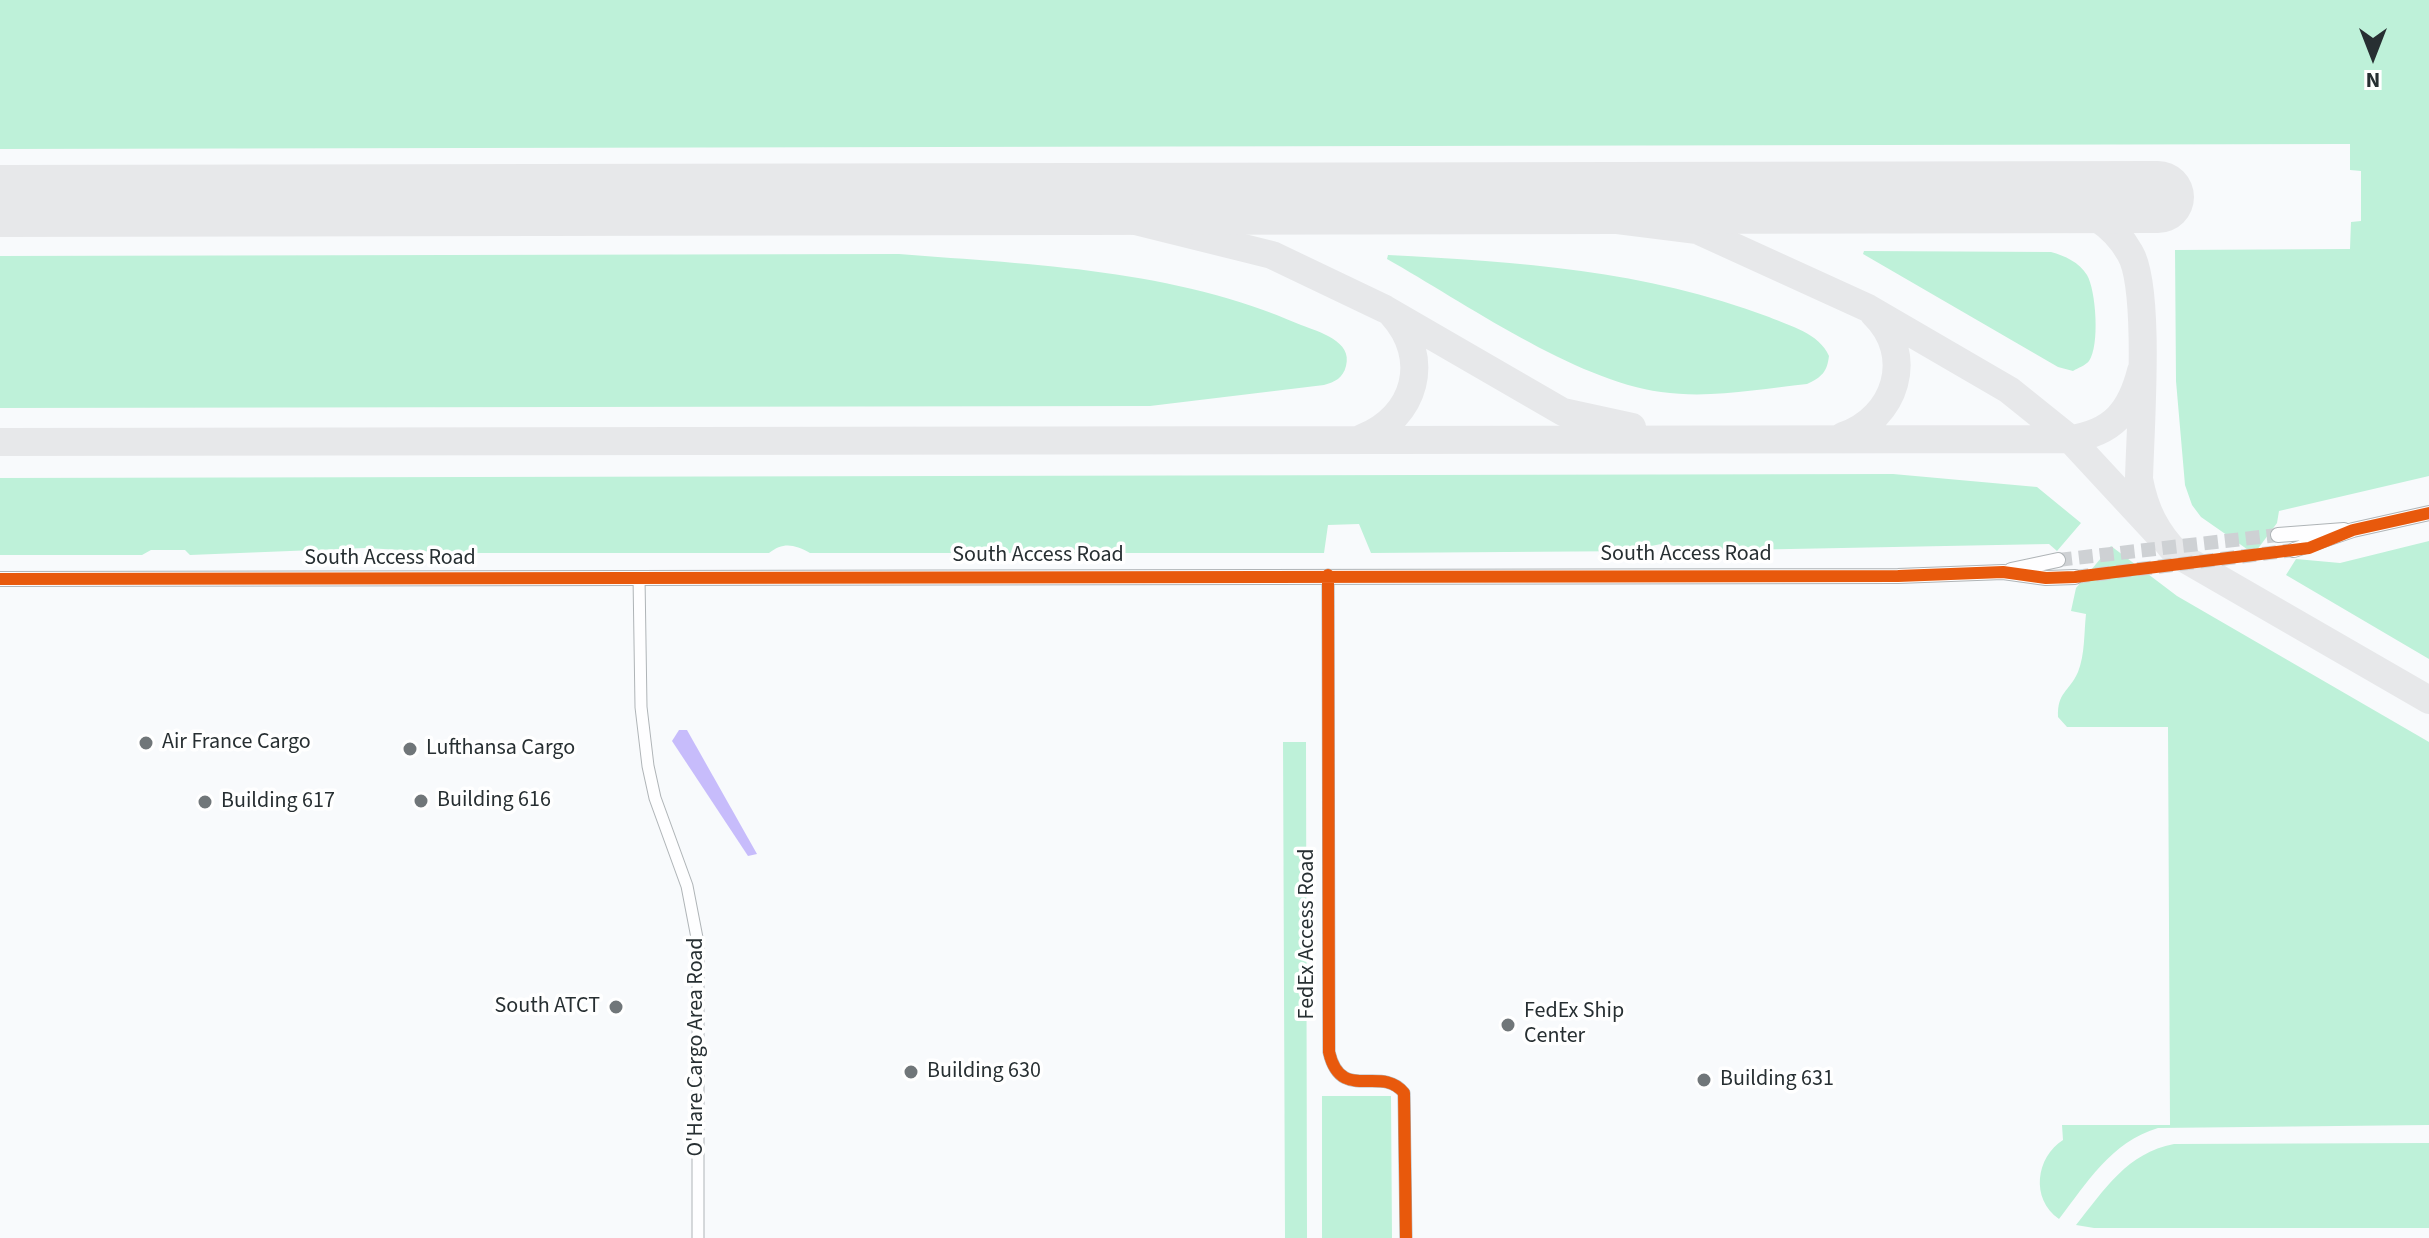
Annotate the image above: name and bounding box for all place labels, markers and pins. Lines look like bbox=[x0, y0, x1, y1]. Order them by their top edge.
place label: Air France Cargo bbox=[162, 730, 311, 756]
marker: Air France Cargo bbox=[137, 734, 155, 752]
place label: Lufthansa Cargo bbox=[426, 736, 575, 762]
marker: Lufthansa Cargo bbox=[401, 740, 419, 758]
place label: Building 616 bbox=[437, 788, 551, 814]
place label: Building 617 bbox=[221, 789, 335, 815]
marker: Building 616 bbox=[412, 792, 430, 810]
marker: Building 617 bbox=[196, 793, 214, 811]
place label: South ATCT bbox=[495, 994, 600, 1020]
marker: South ATCT bbox=[607, 998, 625, 1016]
place label: FedEx Ship Center bbox=[1524, 999, 1624, 1050]
marker: FedEx Ship Center bbox=[1499, 1016, 1517, 1034]
place label: Building 630 bbox=[927, 1059, 1041, 1085]
marker: Building 630 bbox=[902, 1063, 920, 1081]
place label: Building 631 bbox=[1720, 1067, 1834, 1093]
marker: Building 631 bbox=[1695, 1071, 1713, 1089]

